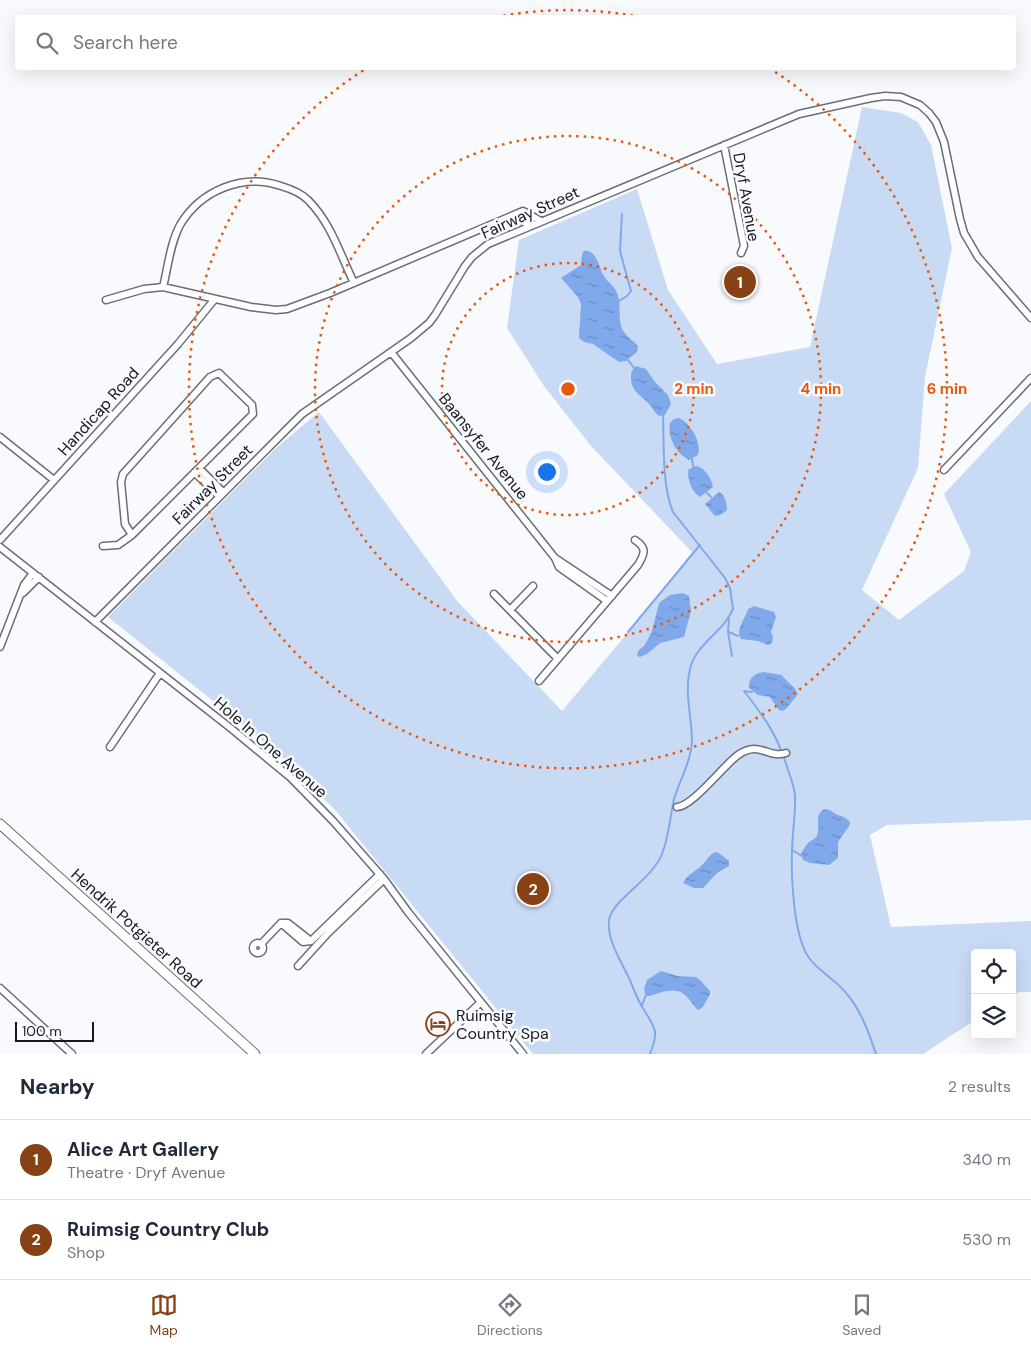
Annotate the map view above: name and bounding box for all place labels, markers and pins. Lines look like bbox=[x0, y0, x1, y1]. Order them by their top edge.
pin: 1 bbox=[724, 263, 756, 301]
centre of rings bbox=[559, 380, 577, 398]
pin: 2 bbox=[517, 870, 549, 908]
place label: Ruimsig Country Spa bbox=[456, 1005, 549, 1044]
hotel icon: Ruimsig Country Spa bbox=[425, 1011, 451, 1037]

